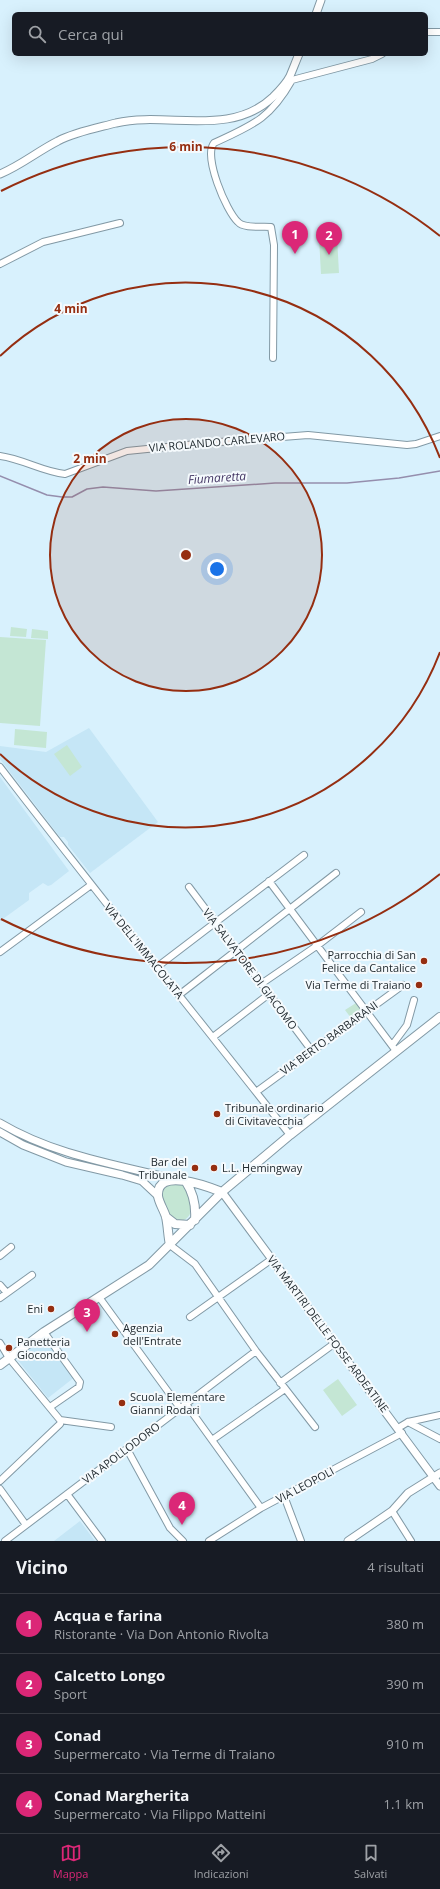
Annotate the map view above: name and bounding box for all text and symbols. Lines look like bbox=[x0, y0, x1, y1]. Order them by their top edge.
search box bbox=[12, 12, 428, 56]
icon: search bbox=[26, 23, 48, 45]
text: Cerca qui bbox=[58, 24, 124, 44]
text: 6 min bbox=[169, 138, 203, 155]
pin: 1 bbox=[282, 221, 308, 254]
pin: 2 bbox=[316, 222, 342, 255]
text: 4 min bbox=[54, 300, 88, 317]
street label: VIA ROLANDO CARLEVARO bbox=[148, 428, 286, 455]
text: 2 min bbox=[73, 450, 107, 467]
water label: Fiumaretta bbox=[187, 467, 247, 488]
centre of rings bbox=[179, 548, 193, 562]
your location bbox=[207, 559, 227, 579]
street label: VIA DELL'IMMACOLATA bbox=[101, 900, 188, 1001]
street label: VIA SALVATORE DI GIACOMO bbox=[200, 905, 301, 1032]
place label: Parrocchia di San Felice da Cantalice bbox=[322, 947, 416, 975]
marker: Parrocchia di San Felice da Cantalice bbox=[419, 956, 429, 966]
place label: Via Terme di Traiano bbox=[305, 977, 411, 992]
marker: Via Terme di Traiano bbox=[414, 980, 424, 990]
street label: VIA BERTO BARBARANI bbox=[277, 997, 380, 1078]
place label: Tribunale ordinario di Civitavecchia bbox=[225, 1100, 324, 1128]
marker: Tribunale ordinario di Civitavecchia bbox=[212, 1109, 222, 1119]
place label: Bar del Tribunale bbox=[138, 1154, 187, 1182]
place label: L.L. Hemingway bbox=[222, 1160, 303, 1175]
marker: Bar del Tribunale bbox=[190, 1163, 200, 1173]
marker: L.L. Hemingway bbox=[209, 1163, 219, 1173]
street label: VIA MARTIRI DELLE FOSSE ARDEATINE bbox=[264, 1252, 392, 1415]
pin: 3 bbox=[74, 1299, 100, 1332]
place label: Eni bbox=[27, 1301, 43, 1316]
marker: Eni bbox=[46, 1304, 56, 1314]
place label: Agenzia dell'Entrate bbox=[123, 1320, 181, 1348]
marker: Agenzia dell'Entrate bbox=[110, 1329, 120, 1339]
place label: Panetteria Giocondo bbox=[17, 1334, 70, 1362]
marker: Panetteria Giocondo bbox=[4, 1343, 14, 1353]
place label: Scuola Elementare Gianni Rodari bbox=[130, 1389, 225, 1417]
marker: Scuola Elementare Gianni Rodari bbox=[117, 1398, 127, 1408]
street label: VIA APOLLODORO bbox=[79, 1418, 163, 1487]
street label: VIA LEOPOLI bbox=[273, 1463, 336, 1506]
pin: 4 bbox=[169, 1492, 195, 1525]
text: Vicino bbox=[16, 1556, 68, 1579]
text: 4 risultati bbox=[367, 1558, 424, 1576]
text: Acqua e farina bbox=[54, 1605, 162, 1625]
text: 1 bbox=[25, 1615, 33, 1633]
text: 380 m bbox=[386, 1615, 424, 1633]
text: Ristorante · Via Don Antonio Rivolta bbox=[54, 1625, 269, 1643]
text: Calcetto Longo bbox=[54, 1665, 165, 1685]
text: 2 bbox=[25, 1675, 33, 1693]
text: 390 m bbox=[386, 1675, 424, 1693]
text: Sport bbox=[54, 1685, 87, 1703]
text: Conad bbox=[54, 1725, 101, 1745]
text: 3 bbox=[25, 1735, 33, 1753]
text: 910 m bbox=[386, 1735, 424, 1753]
text: Supermercato · Via Terme di Traiano bbox=[54, 1745, 275, 1763]
text: Conad Margherita bbox=[54, 1785, 189, 1805]
text: 4 bbox=[25, 1795, 33, 1813]
text: 1.1 km bbox=[383, 1795, 424, 1813]
text: Supermercato · Via Filippo Matteini bbox=[54, 1805, 266, 1823]
tab: Mappa bbox=[53, 1842, 88, 1881]
tab: Indicazioni bbox=[194, 1842, 249, 1881]
tab: Salvati bbox=[354, 1842, 387, 1881]

